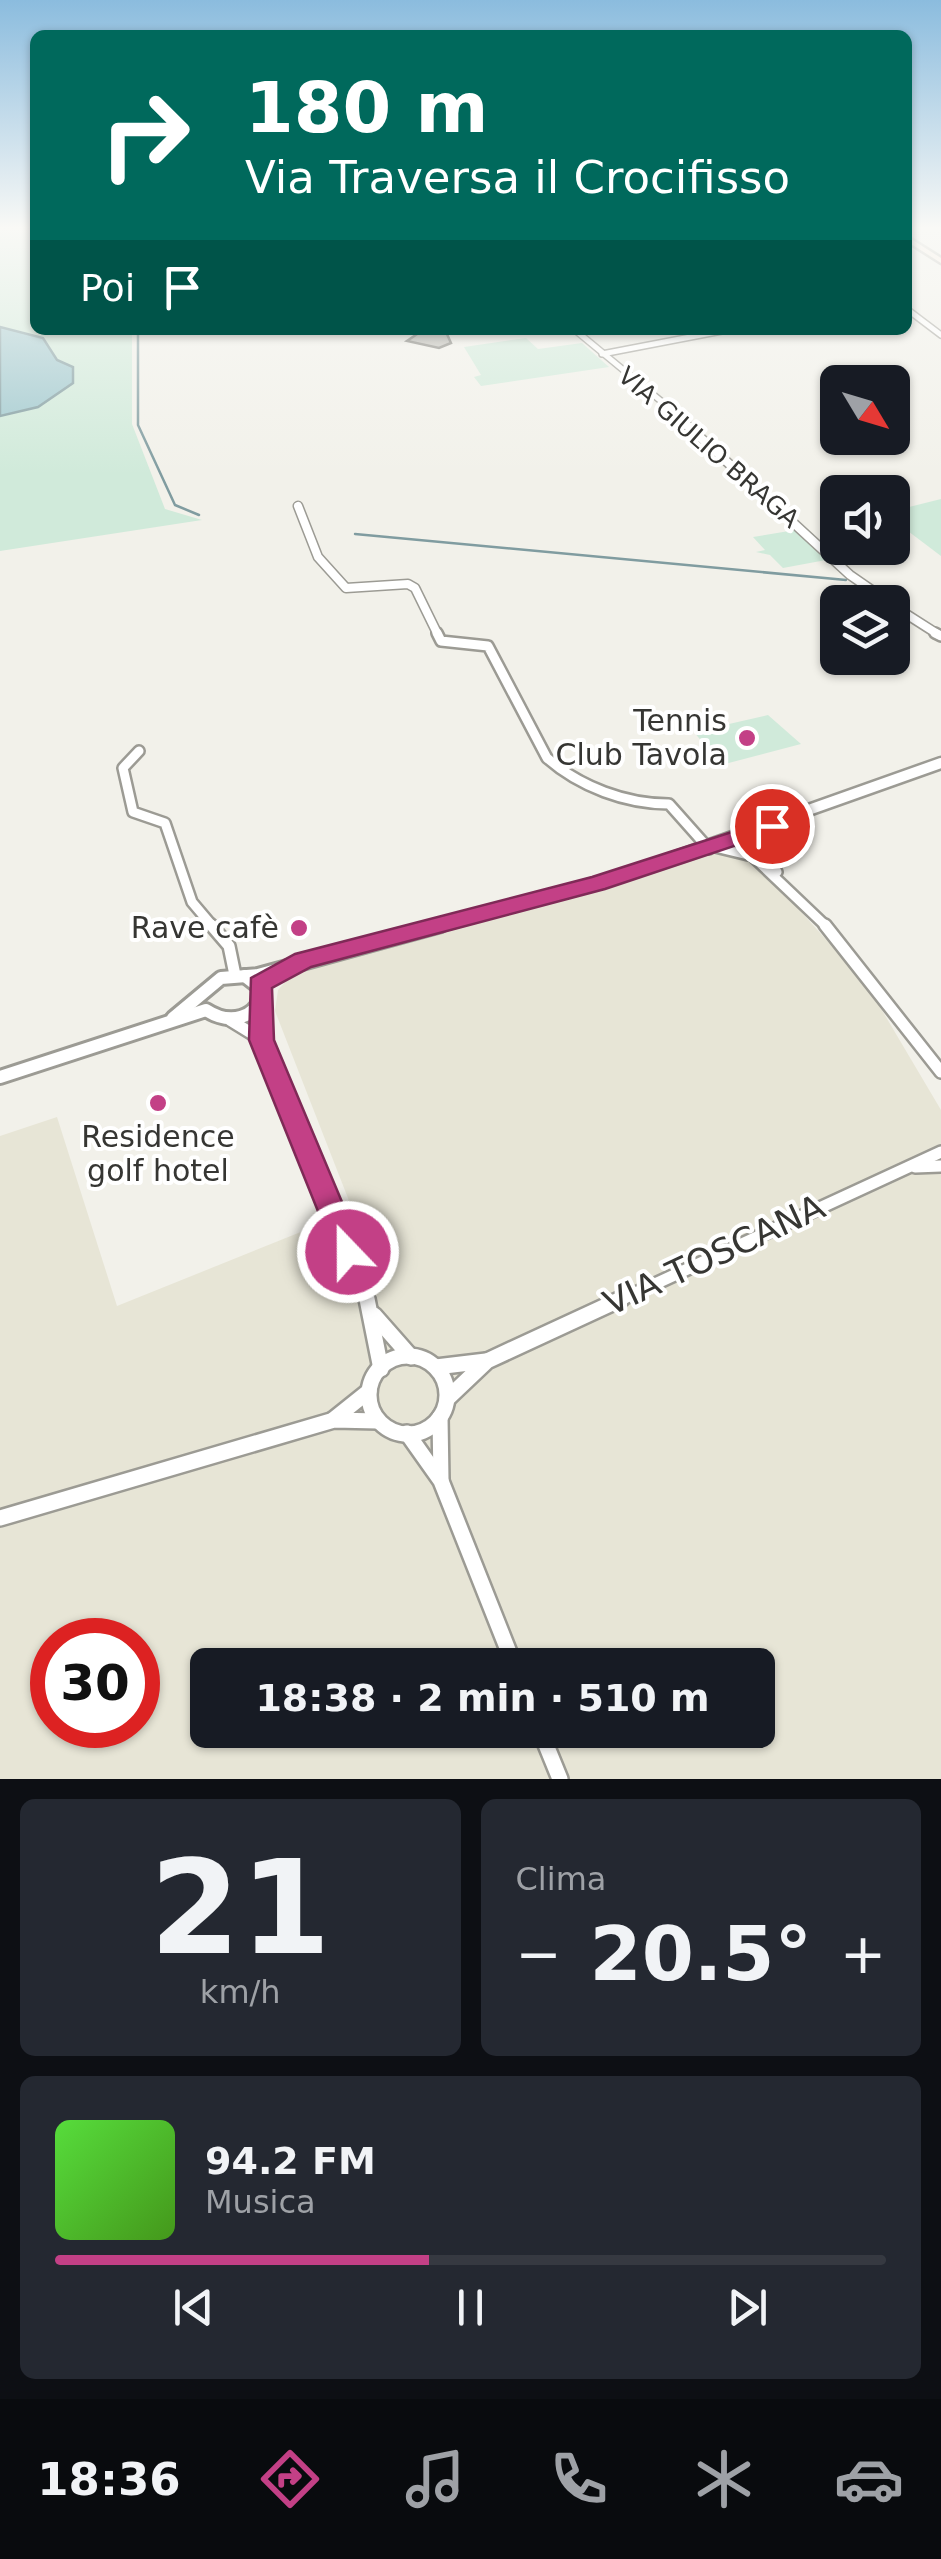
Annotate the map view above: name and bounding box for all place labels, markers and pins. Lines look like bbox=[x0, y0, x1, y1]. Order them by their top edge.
place label: Tennis Club Tavola bbox=[556, 703, 727, 772]
marker: Tennis Club Tavola bbox=[736, 727, 758, 749]
pin bbox=[730, 784, 815, 869]
place label: Rave cafè bbox=[131, 910, 279, 945]
marker: Rave cafè bbox=[288, 917, 310, 939]
marker: Residence golf hotel bbox=[147, 1092, 169, 1114]
place label: Residence golf hotel bbox=[81, 1119, 235, 1188]

